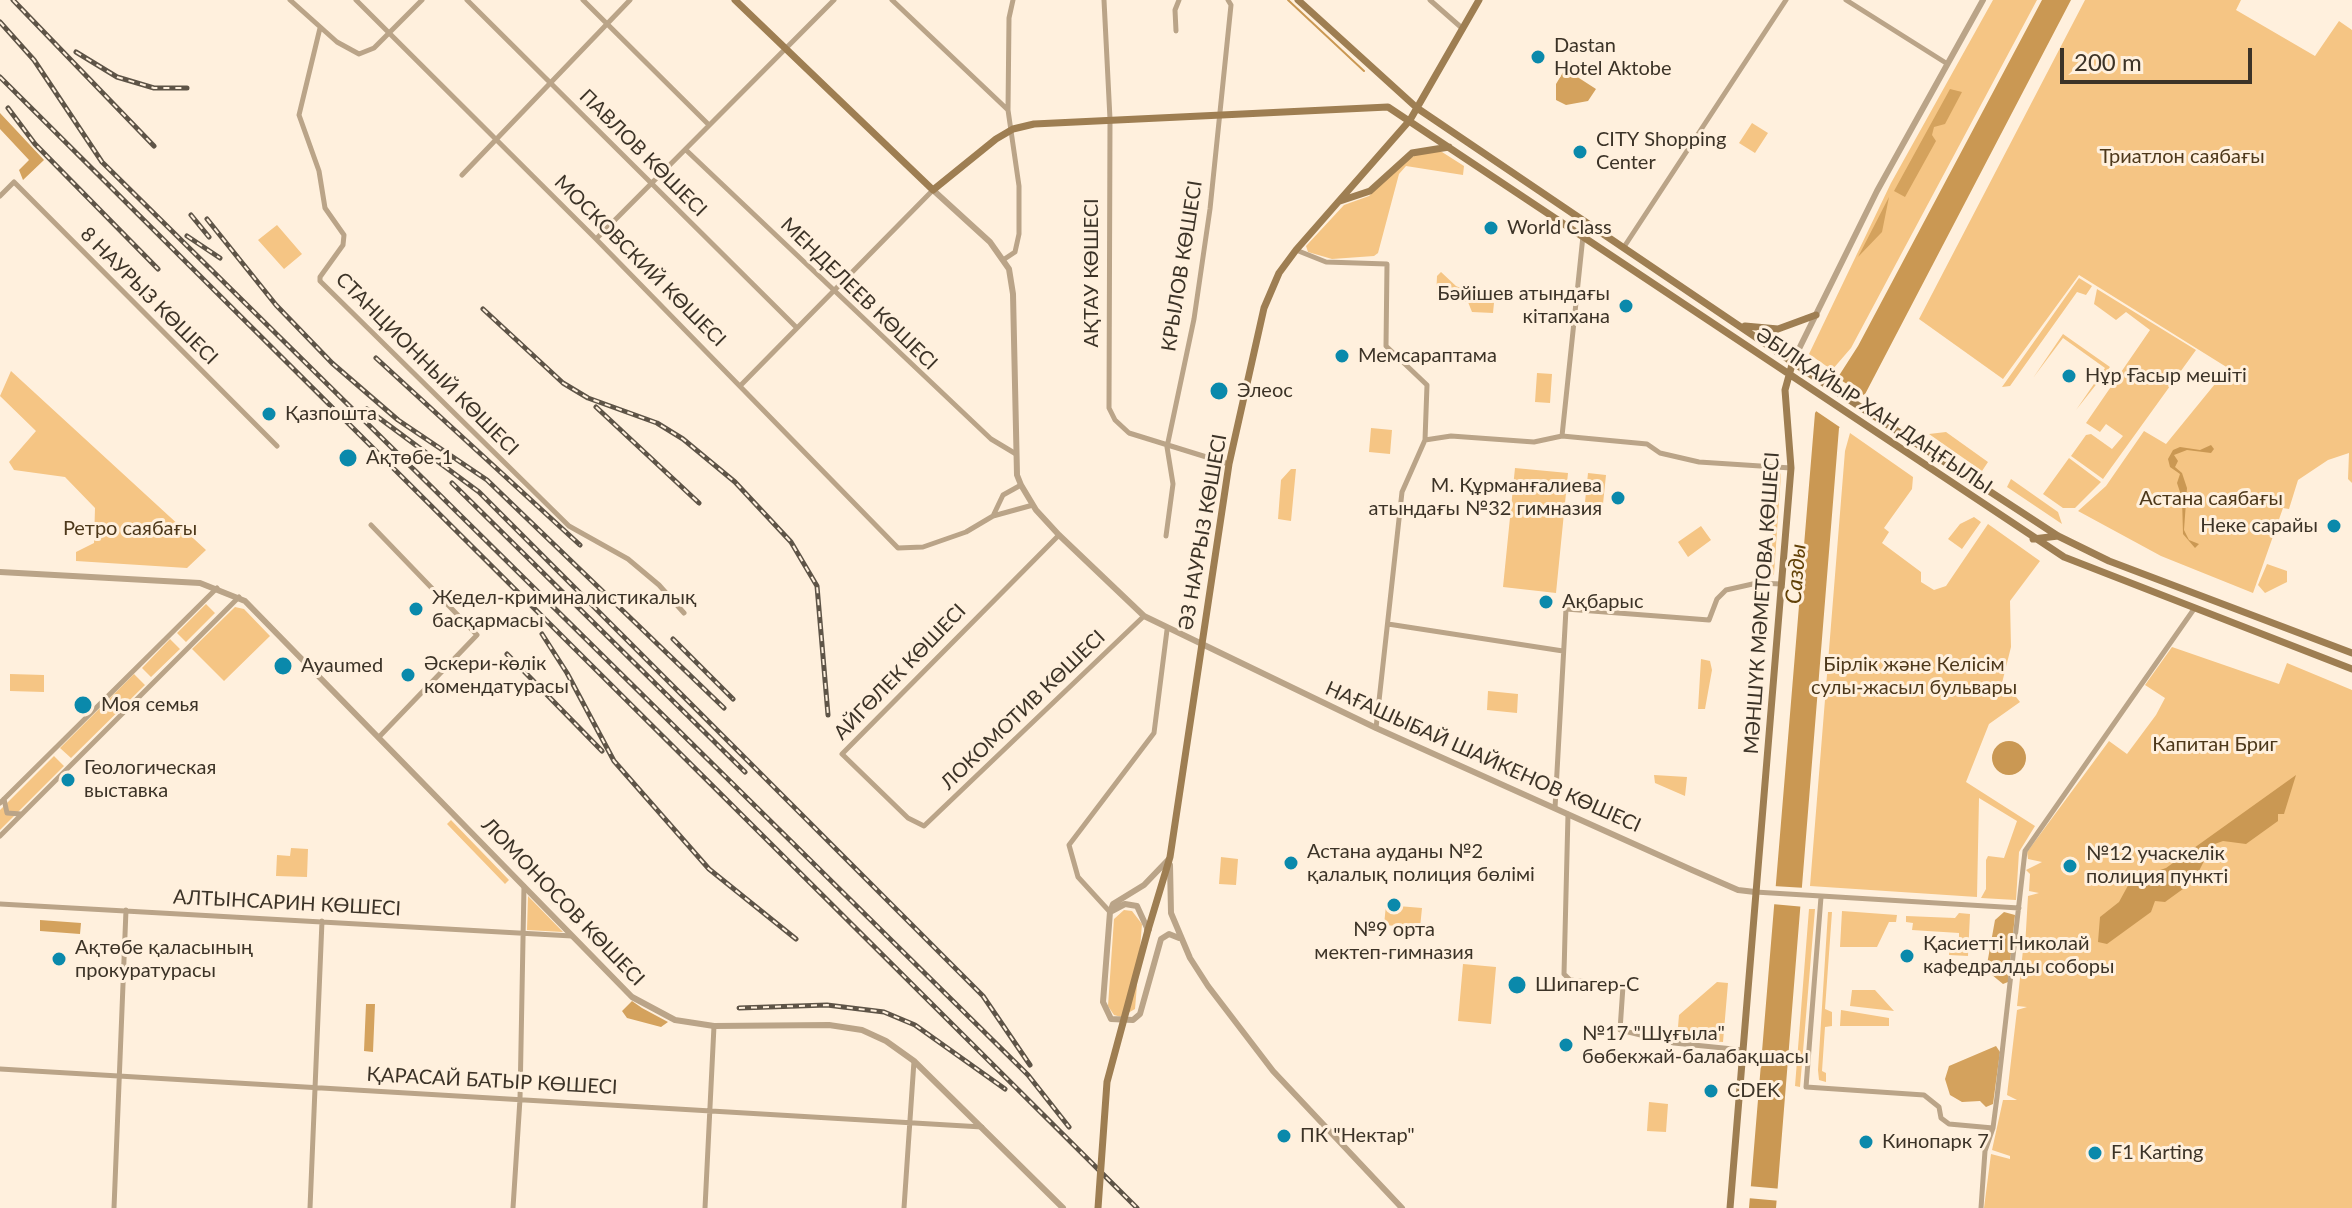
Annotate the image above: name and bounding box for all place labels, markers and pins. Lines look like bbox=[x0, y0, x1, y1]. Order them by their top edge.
place label: Dastan Hotel Aktobe bbox=[1554, 34, 1672, 81]
marker: Dastan Hotel Aktobe bbox=[1529, 48, 1547, 66]
place label: CITY Shopping Center bbox=[1596, 128, 1726, 175]
marker: CITY Shopping Center bbox=[1571, 143, 1589, 161]
place label: World Class bbox=[1507, 216, 1612, 240]
marker: World Class bbox=[1482, 219, 1500, 237]
place label: Бәйішев атындағы кітапхана bbox=[1437, 282, 1610, 329]
marker: Бәйішев атындағы кітапхана bbox=[1617, 297, 1635, 315]
place label: Мемсараптама bbox=[1358, 344, 1497, 368]
marker: Мемсараптама bbox=[1333, 347, 1351, 365]
place label: Нұр Ғасыр мешіті bbox=[2085, 364, 2247, 388]
marker: Нұр Ғасыр мешіті bbox=[2060, 367, 2078, 385]
place label: Элеос bbox=[1237, 379, 1293, 403]
marker: Элеос bbox=[1208, 380, 1230, 402]
place label: Қазпошта bbox=[285, 402, 377, 426]
marker: Қазпошта bbox=[260, 405, 278, 423]
place label: Ақтөбе-1 bbox=[366, 446, 453, 470]
marker: Ақтөбе-1 bbox=[337, 447, 359, 469]
place label: М. Құрманғалиева атындағы №32 гимназия bbox=[1369, 474, 1602, 521]
marker: М. Құрманғалиева атындағы №32 гимназия bbox=[1609, 489, 1627, 507]
place label: Неке сарайы bbox=[2200, 514, 2318, 538]
marker: Неке сарайы bbox=[2325, 517, 2343, 535]
place label: Жедел-криминалистикалық басқармасы bbox=[432, 586, 696, 633]
place label: Ақбарыс bbox=[1562, 590, 1644, 614]
marker: Ақбарыс bbox=[1537, 593, 1555, 611]
marker: Жедел-криминалистикалық басқармасы bbox=[407, 600, 425, 618]
place label: Әскери-көлік комендатурасы bbox=[424, 652, 569, 699]
place label: Ayaumed bbox=[301, 654, 383, 678]
marker: Ayaumed bbox=[272, 655, 294, 677]
marker: Әскери-көлік комендатурасы bbox=[399, 666, 417, 684]
place label: Моя семья bbox=[101, 693, 199, 717]
marker: Моя семья bbox=[72, 694, 94, 716]
place label: Геологическая выставка bbox=[84, 756, 216, 803]
marker: Геологическая выставка bbox=[59, 771, 77, 789]
place label: Астана ауданы №2 қалалық полиция бөлімі bbox=[1307, 840, 1535, 887]
place label: №12 учаскелік полиция пункті bbox=[2086, 842, 2228, 889]
marker: Астана ауданы №2 қалалық полиция бөлімі bbox=[1282, 854, 1300, 872]
marker: №12 учаскелік полиция пункті bbox=[2061, 857, 2079, 875]
marker: №9 орта мектеп-гимназия bbox=[1385, 896, 1403, 914]
place label: №9 орта мектеп-гимназия bbox=[1314, 918, 1474, 965]
place label: Қасиетті Николай кафедралды соборы bbox=[1923, 932, 2114, 979]
place label: Ақтөбе қаласының прокуратурасы bbox=[75, 936, 253, 983]
marker: Қасиетті Николай кафедралды соборы bbox=[1898, 947, 1916, 965]
marker: Ақтөбе қаласының прокуратурасы bbox=[50, 950, 68, 968]
place label: Шипагер-С bbox=[1535, 973, 1639, 997]
marker: Шипагер-С bbox=[1506, 974, 1528, 996]
place label: №17 "Шұғыла" бөбекжай-балабақшасы bbox=[1582, 1022, 1809, 1069]
marker: №17 "Шұғыла" бөбекжай-балабақшасы bbox=[1557, 1036, 1575, 1054]
place label: CDEK bbox=[1727, 1079, 1780, 1103]
marker: CDEK bbox=[1702, 1082, 1720, 1100]
place label: ПК "Нектар" bbox=[1300, 1124, 1415, 1148]
marker: ПК "Нектар" bbox=[1275, 1127, 1293, 1145]
place label: Кинопарк 7 bbox=[1882, 1130, 1989, 1154]
marker: Кинопарк 7 bbox=[1857, 1133, 1875, 1151]
place label: F1 Karting bbox=[2111, 1141, 2203, 1165]
marker: F1 Karting bbox=[2086, 1144, 2104, 1162]

